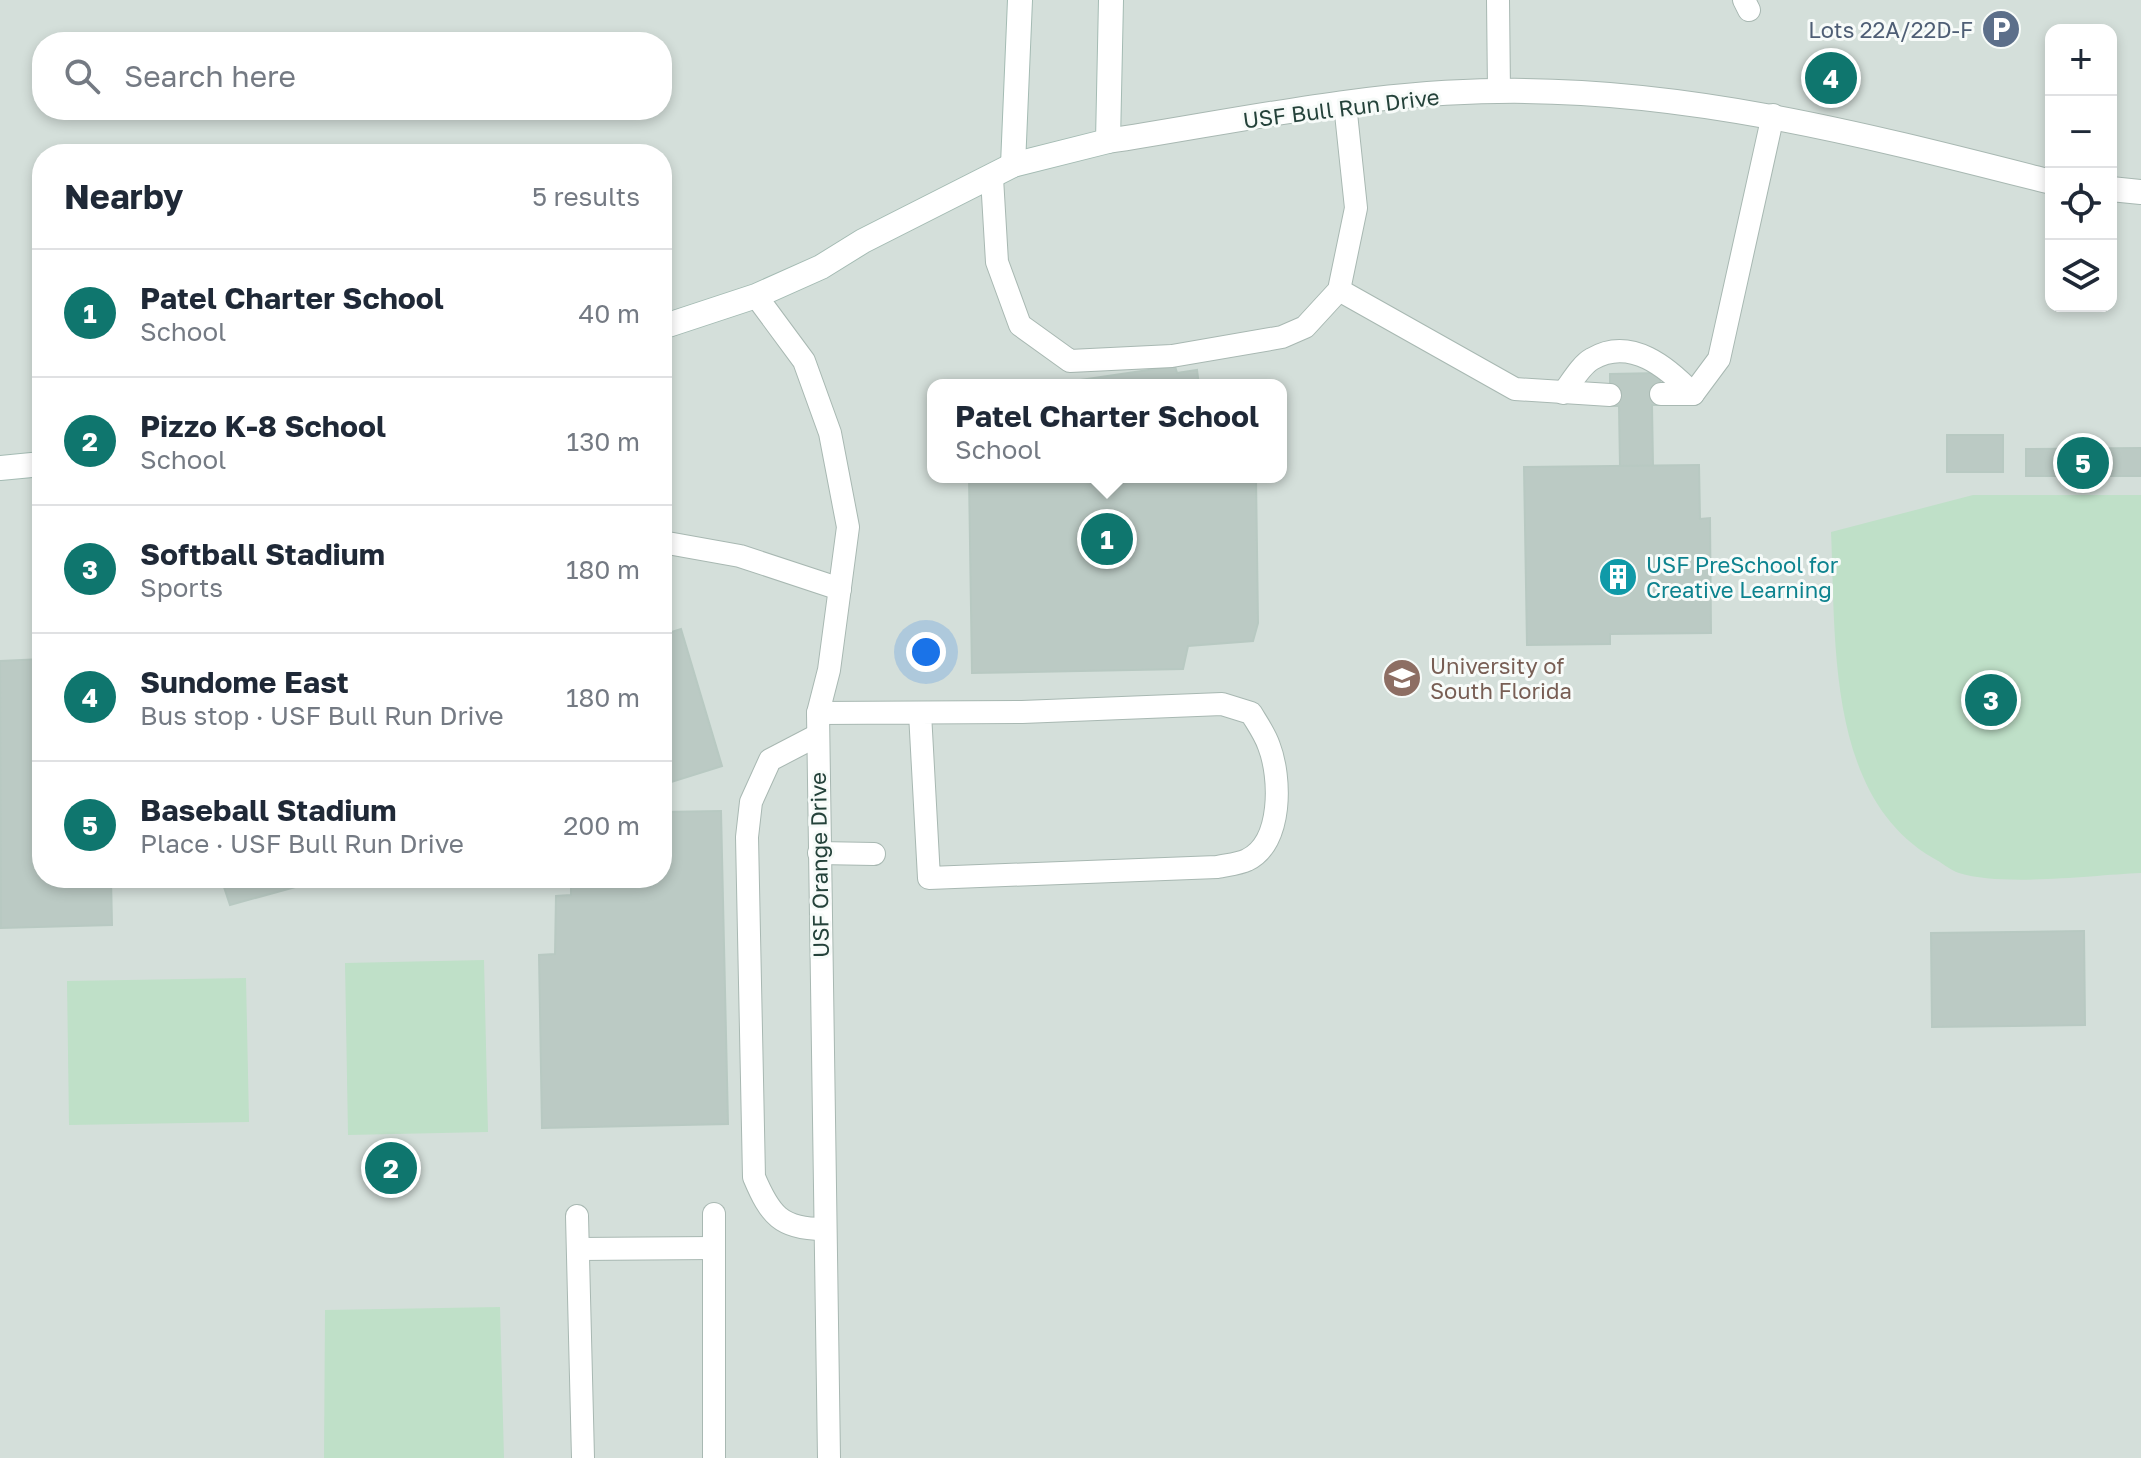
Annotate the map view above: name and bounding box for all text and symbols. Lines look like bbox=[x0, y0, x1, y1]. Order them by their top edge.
parking icon: Lots 22A/22D-F bbox=[1980, 8, 2022, 50]
place label: Lots 22A/22D-F bbox=[1808, 16, 1973, 43]
map controls bbox=[2045, 24, 2117, 312]
button: + bbox=[2045, 24, 2117, 96]
search box bbox=[32, 32, 672, 120]
pin: 4 bbox=[1805, 48, 1857, 108]
icon: search bbox=[60, 54, 104, 98]
text: Search here bbox=[124, 58, 296, 94]
street label: USF Bull Run Drive bbox=[1241, 83, 1441, 133]
button: − bbox=[2045, 96, 2117, 168]
button: locate bbox=[2045, 168, 2117, 240]
text: Nearby bbox=[64, 176, 184, 216]
text: 5 results bbox=[532, 181, 640, 212]
button: layers bbox=[2045, 240, 2117, 312]
text: Patel Charter School bbox=[140, 280, 444, 316]
text: 1 bbox=[83, 298, 97, 329]
text: 40 m bbox=[579, 298, 640, 329]
text: School bbox=[140, 316, 226, 347]
popup bbox=[927, 379, 1287, 483]
text: Patel Charter School bbox=[955, 398, 1259, 434]
text: Pizzo K-8 School bbox=[140, 408, 386, 444]
text: 2 bbox=[82, 426, 98, 457]
text: 130 m bbox=[567, 426, 640, 457]
pin: 5 bbox=[2057, 433, 2109, 493]
text: School bbox=[955, 434, 1041, 465]
text: School bbox=[140, 444, 226, 475]
pin: 1 bbox=[1081, 509, 1133, 569]
text: Softball Stadium bbox=[140, 536, 385, 572]
place label: USF PreSchool for Creative Learning bbox=[1646, 551, 1839, 603]
text: 3 bbox=[82, 554, 98, 585]
text: 180 m bbox=[566, 554, 640, 585]
building icon: USF PreSchool for Creative Learning bbox=[1597, 556, 1639, 598]
text: Sports bbox=[140, 572, 223, 603]
your location bbox=[906, 632, 946, 672]
place label: University of South Florida bbox=[1430, 652, 1572, 704]
school or university icon: University of South Florida bbox=[1381, 657, 1423, 699]
text: Sundome East bbox=[140, 664, 349, 700]
pin: 3 bbox=[1965, 670, 2017, 730]
text: 4 bbox=[82, 682, 98, 713]
text: 180 m bbox=[566, 682, 640, 713]
text: Bus stop · USF Bull Run Drive bbox=[140, 700, 504, 731]
street label: USF Orange Drive bbox=[804, 772, 834, 958]
text: Baseball Stadium bbox=[140, 792, 396, 828]
text: 5 bbox=[82, 810, 98, 841]
text: 200 m bbox=[563, 810, 640, 841]
text: Place · USF Bull Run Drive bbox=[140, 828, 464, 859]
pin: 2 bbox=[365, 1138, 417, 1198]

